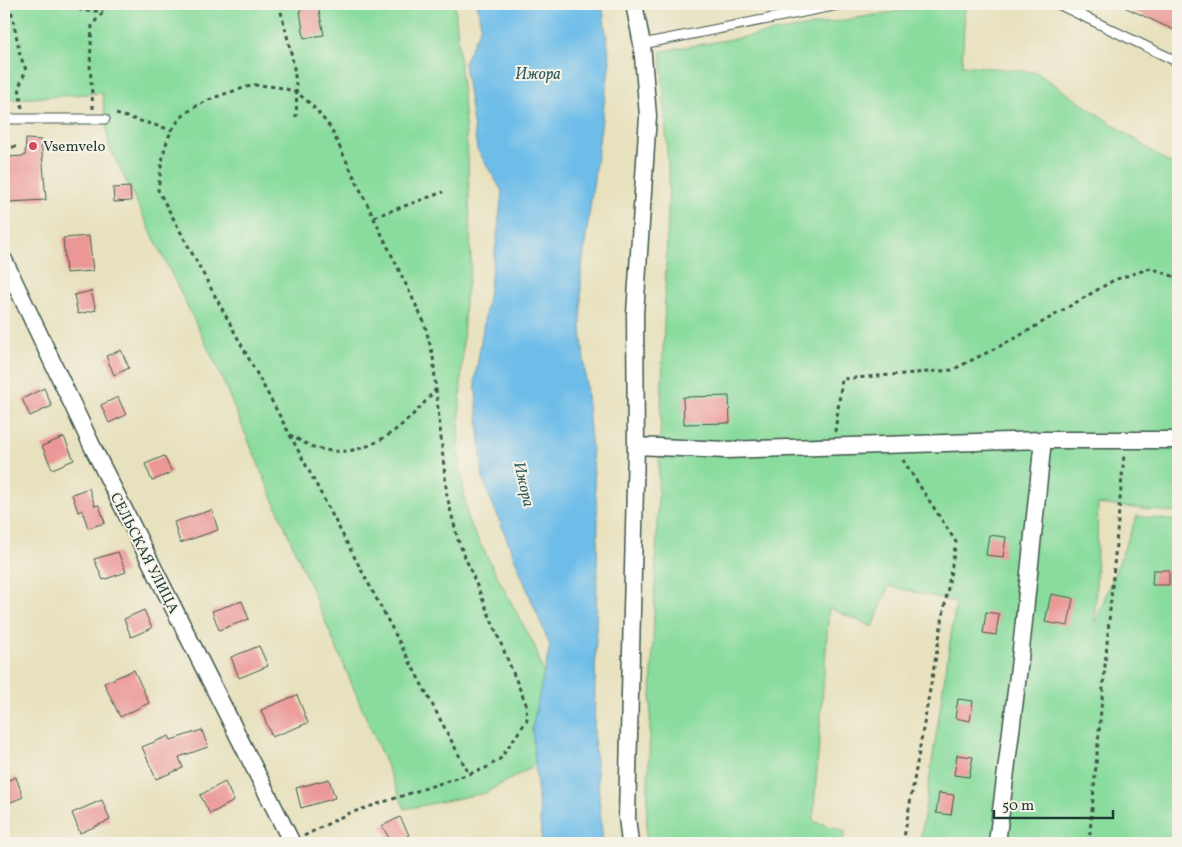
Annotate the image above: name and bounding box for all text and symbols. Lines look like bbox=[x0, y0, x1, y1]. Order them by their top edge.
water label: Ижора bbox=[515, 64, 561, 86]
place label: Vsemvelo bbox=[43, 137, 106, 158]
marker: Vsemvelo bbox=[27, 140, 39, 152]
water label: Ижора bbox=[507, 460, 539, 510]
street label: СЕЛЬСКАЯ УЛИЦА bbox=[104, 490, 183, 618]
scale bar bbox=[994, 787, 1113, 819]
text: 50 m bbox=[1002, 796, 1034, 817]

